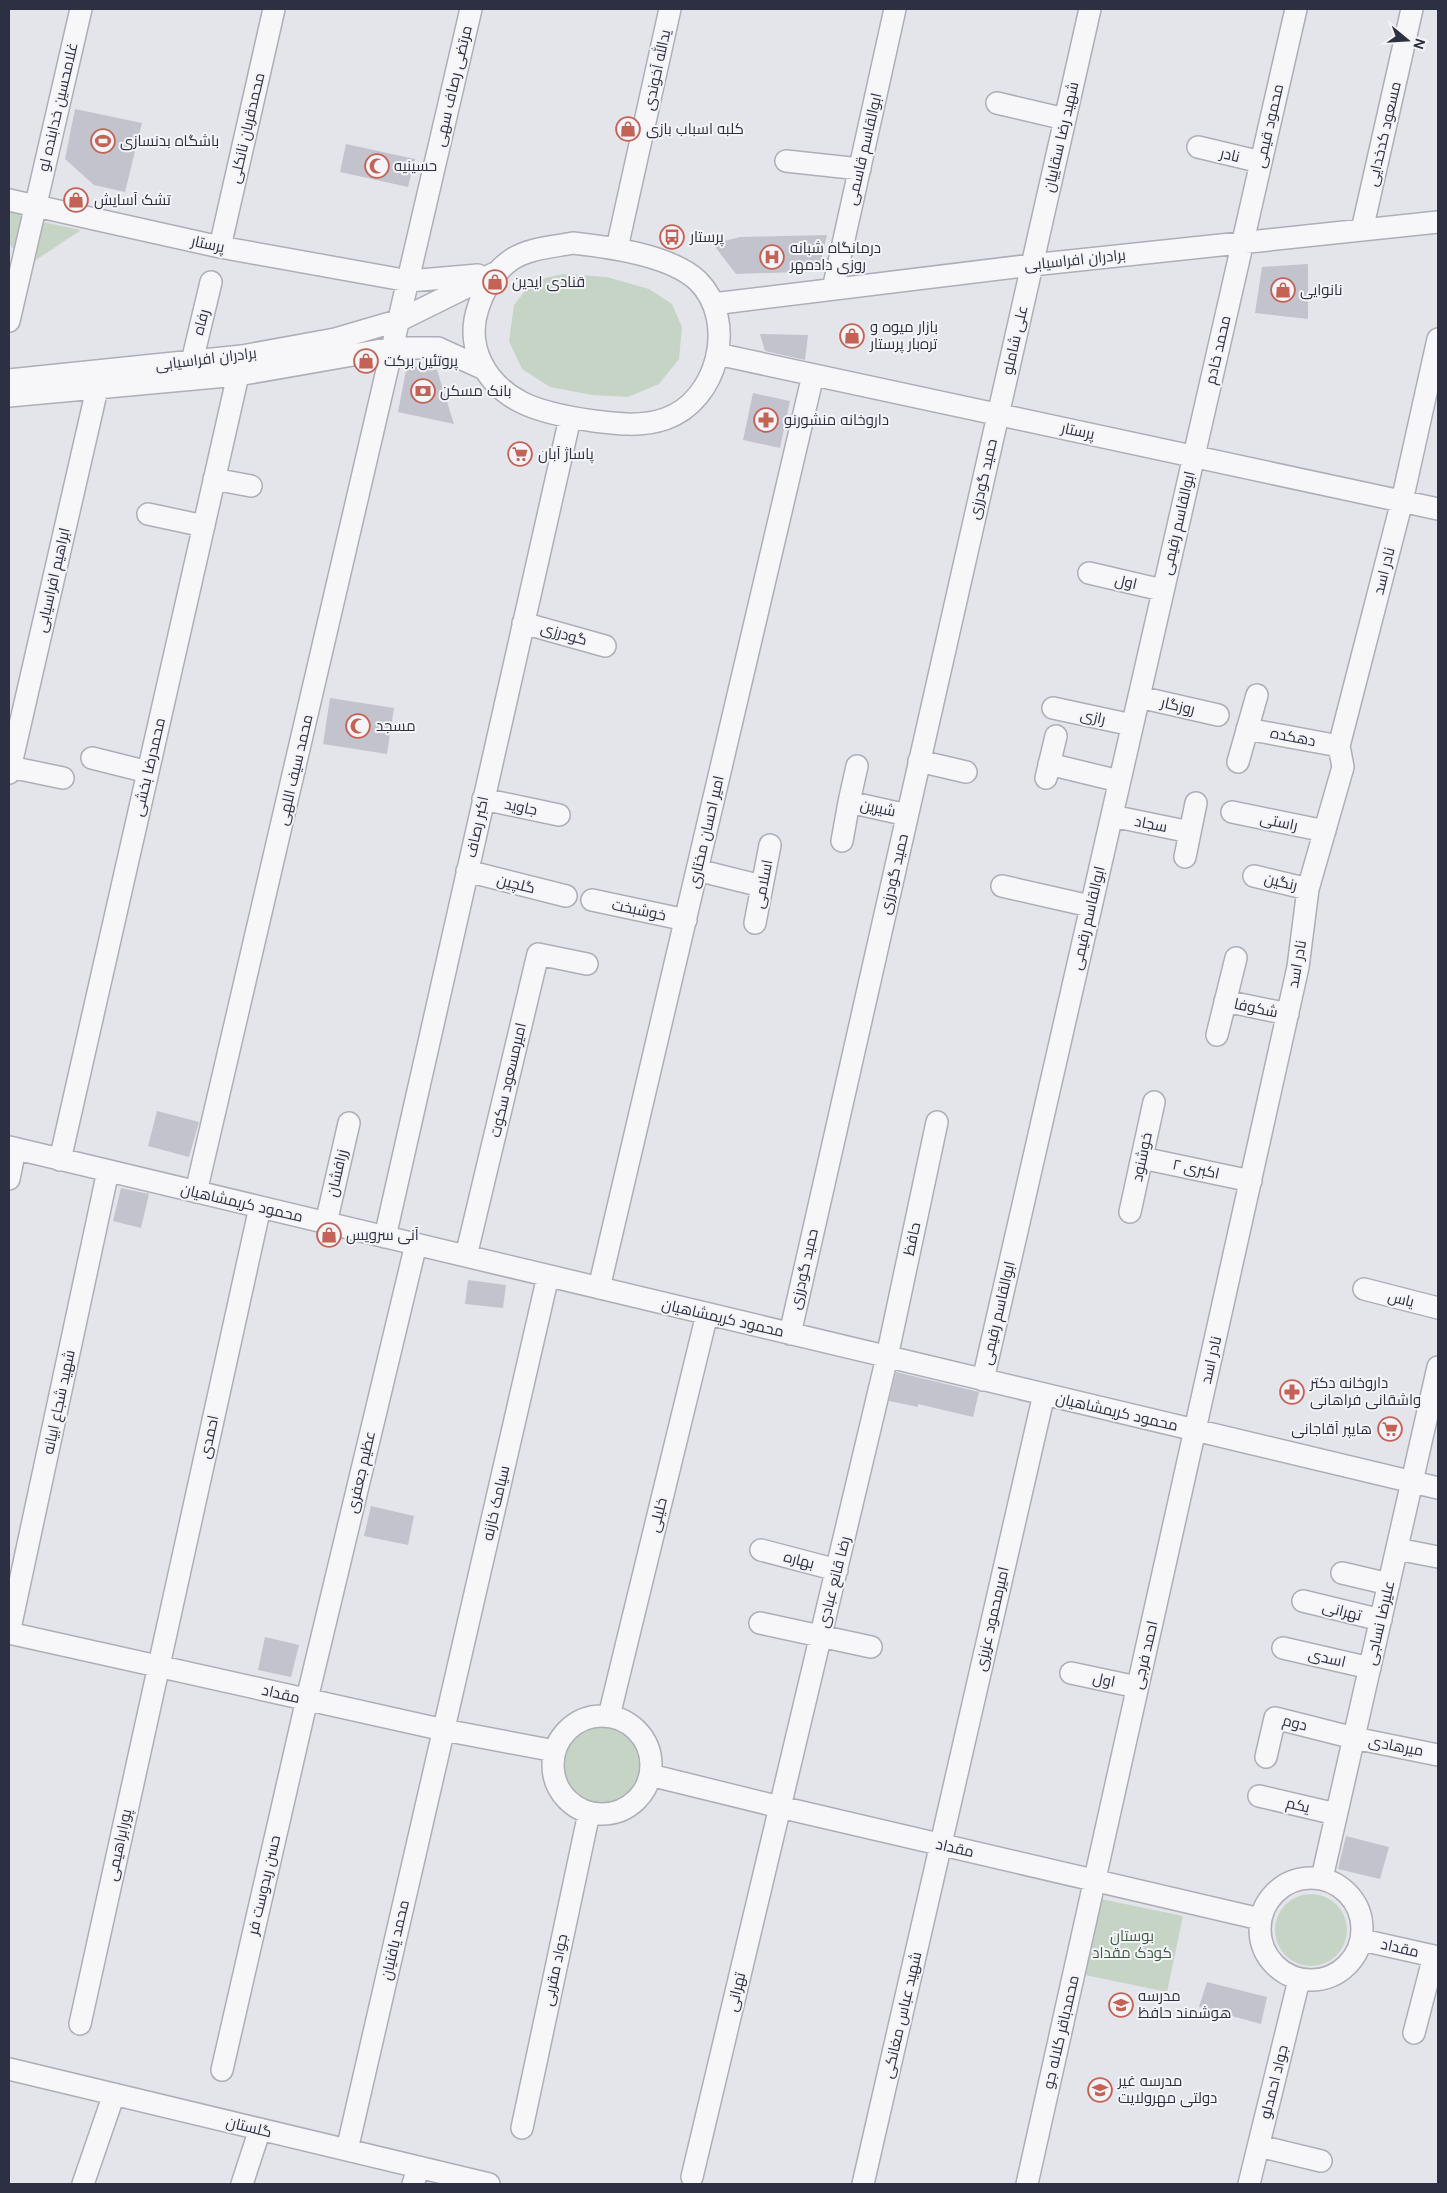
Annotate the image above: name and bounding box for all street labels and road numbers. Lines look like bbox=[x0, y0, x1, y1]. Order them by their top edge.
street label: مرتضی رصاف سهی bbox=[429, 23, 477, 149]
street label: یدالله آخوندی bbox=[639, 28, 675, 112]
street label: غلامحسین خدابنده لو bbox=[33, 41, 83, 173]
street label: محمدقربان نانکلی bbox=[225, 71, 269, 185]
street label: شهید رضا سقاییان bbox=[1039, 80, 1083, 194]
street label: مسعود کدخدایی bbox=[1362, 80, 1406, 188]
street label: محمود قیمی bbox=[1250, 82, 1288, 170]
street label: ابوالقاسم قاسمی bbox=[841, 91, 887, 207]
street label: نادر bbox=[1217, 143, 1242, 167]
street label: پرستار bbox=[188, 231, 227, 257]
street label: برادران افراسیابی bbox=[1023, 245, 1127, 275]
street label: علی شاملو bbox=[997, 303, 1033, 377]
street label: رفاه bbox=[188, 307, 214, 337]
street label: محمد خادم bbox=[1200, 314, 1236, 386]
street label: برادران افراسیابی bbox=[154, 343, 258, 375]
street label: پرستار bbox=[1058, 418, 1097, 444]
street label: حمید گودرزی bbox=[964, 437, 1002, 521]
street label: ابوالقاسم رقیمی bbox=[1156, 469, 1200, 577]
street label: ابراهیم افراسیابی bbox=[31, 526, 75, 634]
street label: نادر اسد bbox=[1368, 545, 1400, 597]
street label: اول bbox=[1113, 570, 1139, 594]
street label: گودرزی bbox=[538, 618, 590, 650]
street label: روزگار bbox=[1158, 692, 1197, 720]
street label: رازی bbox=[1079, 705, 1107, 729]
street label: محمد سیف اللهی bbox=[273, 713, 317, 827]
street label: محمدرضا بخشی bbox=[128, 716, 170, 818]
street label: دهکده bbox=[1269, 723, 1317, 751]
street label: امیر احسان مختاری bbox=[683, 774, 729, 890]
street label: اکبر رصاف bbox=[461, 794, 493, 860]
street label: جاوید bbox=[503, 794, 539, 820]
street label: شیرین bbox=[858, 794, 898, 822]
street label: راستی bbox=[1258, 808, 1300, 836]
street label: سجاد bbox=[1133, 811, 1169, 837]
street label: حمید گودرزی bbox=[875, 832, 913, 916]
street label: اسلامی bbox=[748, 858, 778, 910]
street label: ابوالقاسم رقیمی bbox=[1066, 864, 1110, 972]
street label: رنگین bbox=[1262, 868, 1300, 896]
street label: گلچین bbox=[495, 870, 537, 898]
street label: خوشبخت bbox=[610, 894, 668, 926]
street label: نادر اسد bbox=[1283, 939, 1311, 989]
street label: شکوفا bbox=[1232, 994, 1280, 1022]
street label: امیرمسعود سکوت bbox=[485, 1021, 531, 1139]
street label: خوشنود bbox=[1127, 1131, 1157, 1183]
street label: زرافشان bbox=[322, 1147, 352, 1199]
street label: اکبری ۲ bbox=[1171, 1154, 1221, 1184]
street label: محمود کریمشاهیان bbox=[179, 1179, 305, 1227]
street label: حافظ bbox=[899, 1220, 925, 1258]
street label: حمید گودرزی bbox=[785, 1227, 823, 1311]
street label: ابوالقاسم رقیمی bbox=[976, 1259, 1020, 1367]
street label: یاس bbox=[1386, 1286, 1416, 1312]
street label: محمود کریمشاهیان bbox=[660, 1294, 786, 1342]
street label: نادر اسد bbox=[1196, 1334, 1226, 1386]
street label: شهید شجاع ابیانه bbox=[38, 1348, 81, 1456]
street label: محمود کریمشاهیان bbox=[1054, 1388, 1180, 1436]
street label: احمدی bbox=[195, 1413, 223, 1461]
street label: عظیم جعفری bbox=[342, 1429, 380, 1515]
street label: سیامک خازنه bbox=[478, 1463, 514, 1543]
street label: خلیلی bbox=[644, 1495, 672, 1535]
street label: رضا قانع عبادی bbox=[813, 1534, 856, 1630]
street label: بهاره bbox=[782, 1547, 816, 1573]
street label: امیرمحمود عزیزی bbox=[970, 1565, 1014, 1673]
street label: علیرضا نساجی bbox=[1361, 1579, 1399, 1667]
street label: تهرانی bbox=[1320, 1596, 1364, 1626]
street label: احمد فرجی bbox=[1127, 1619, 1163, 1691]
street label: اسدی bbox=[1306, 1644, 1348, 1672]
street label: اول bbox=[1091, 1668, 1117, 1692]
street label: مقداد bbox=[260, 1680, 302, 1708]
street label: دوم bbox=[1281, 1710, 1309, 1736]
street label: میرهادی bbox=[1367, 1731, 1425, 1761]
street label: یکم bbox=[1284, 1793, 1312, 1817]
street label: پورابراهیمی bbox=[102, 1807, 136, 1883]
street label: حسن ربدوست فر bbox=[243, 1833, 285, 1938]
street label: مقداد bbox=[934, 1834, 976, 1862]
street label: محمد یافتیان bbox=[376, 1898, 414, 1982]
street label: جواد مقربی bbox=[538, 1932, 572, 2008]
street label: مقداد bbox=[1379, 1934, 1421, 1962]
street label: شهید عباس مغانکی bbox=[878, 1950, 926, 2080]
street label: تهرانی bbox=[722, 1970, 750, 2014]
street label: محمدباقر کلاله جو bbox=[1038, 1973, 1084, 2091]
street label: جواد احمدلو bbox=[1255, 2043, 1293, 2121]
street label: گلستان bbox=[224, 2112, 274, 2142]

